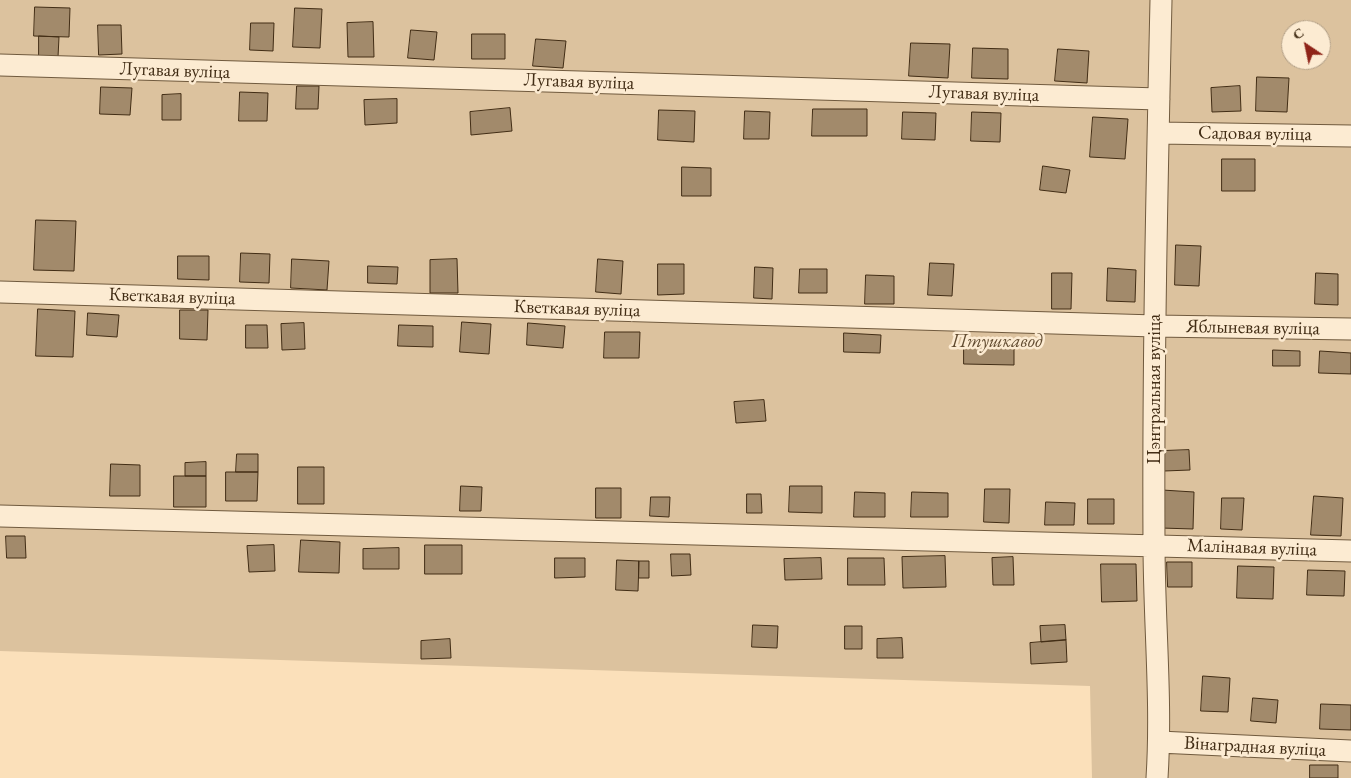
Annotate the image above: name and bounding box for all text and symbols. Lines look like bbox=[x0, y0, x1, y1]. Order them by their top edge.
north arrow bbox=[1281, 20, 1331, 70]
text: С bbox=[1289, 23, 1307, 44]
street label: Лугавая вуліца bbox=[119, 58, 231, 84]
street label: Лугавая вуліца bbox=[523, 69, 635, 95]
street label: Лугавая вуліца bbox=[928, 81, 1040, 107]
street label: Садовая вуліца bbox=[1198, 122, 1312, 146]
street label: Кветкавая вуліца bbox=[108, 283, 236, 311]
street label: Кветкавая вуліца bbox=[513, 295, 641, 323]
street label: Цэнтральная вуліца bbox=[1144, 314, 1166, 464]
street label: Яблыневая вуліца bbox=[1186, 315, 1320, 341]
park label: Птушкавод bbox=[951, 331, 1043, 353]
street label: Малінавая вуліца bbox=[1187, 534, 1317, 562]
street label: Вінаградная вуліца bbox=[1183, 732, 1327, 762]

